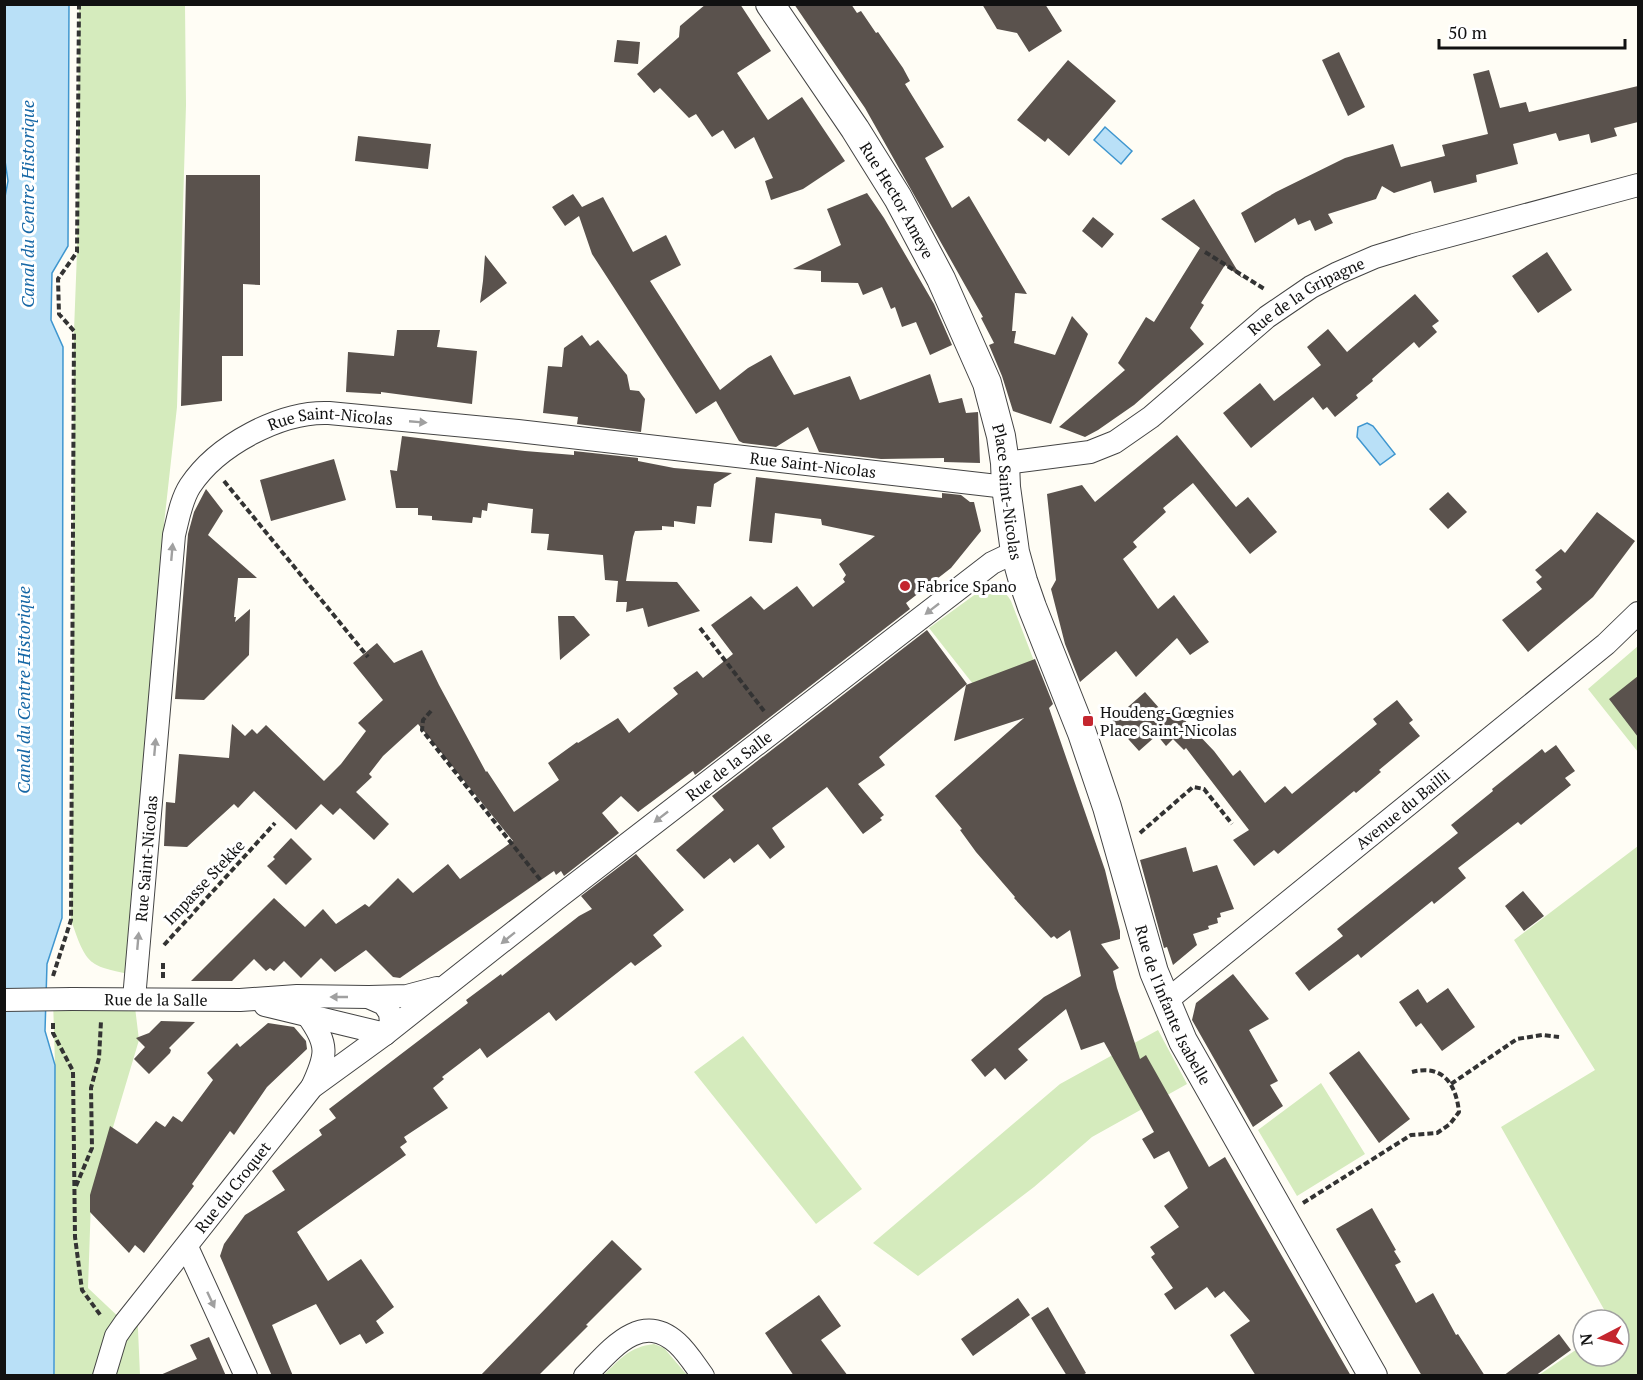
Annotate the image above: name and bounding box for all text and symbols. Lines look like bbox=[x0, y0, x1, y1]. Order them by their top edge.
scale bar bbox=[1439, 12, 1625, 50]
text: 50 m bbox=[1448, 20, 1488, 44]
water label: Canal du Centre Historique bbox=[15, 100, 39, 308]
street label: Rue Hector Ameye bbox=[855, 138, 939, 263]
street label: Rue de la Gripagne bbox=[1243, 252, 1368, 340]
street label: Rue Saint-Nicolas bbox=[264, 402, 394, 436]
one-way arrow bbox=[408, 417, 427, 427]
street label: Place Saint-Nicolas bbox=[987, 421, 1028, 563]
street label: Rue Saint-Nicolas bbox=[749, 447, 877, 483]
one-way arrow bbox=[167, 543, 177, 562]
place label: Fabrice Spano bbox=[917, 575, 1017, 597]
marker: Fabrice Spano bbox=[898, 579, 912, 593]
water label: Canal du Centre Historique bbox=[11, 586, 35, 794]
one-way arrow bbox=[925, 602, 940, 614]
place label: Houdeng-Gœgnies Place Saint-Nicolas bbox=[1100, 701, 1237, 741]
marker: Houdeng-Gœgnies Place Saint-Nicolas bbox=[1081, 714, 1095, 728]
street label: Rue de la Salle bbox=[681, 726, 777, 806]
one-way arrow bbox=[150, 737, 160, 756]
street label: Avenue du Bailli bbox=[1351, 764, 1454, 854]
street label: Rue Saint-Nicolas bbox=[130, 794, 163, 923]
one-way arrow bbox=[654, 811, 669, 823]
street label: Impasse Stekke bbox=[159, 835, 249, 929]
street label: Rue de l'Infante Isabelle bbox=[1130, 922, 1217, 1089]
one-way arrow bbox=[133, 931, 143, 950]
one-way arrow bbox=[500, 931, 516, 944]
street label: Rue de la Salle bbox=[104, 988, 208, 1011]
one-way arrow bbox=[330, 992, 349, 1001]
street label: Rue du Croquet bbox=[190, 1137, 276, 1237]
one-way arrow bbox=[207, 1291, 217, 1309]
north arrow bbox=[1571, 1308, 1631, 1368]
text: N bbox=[1574, 1332, 1598, 1347]

